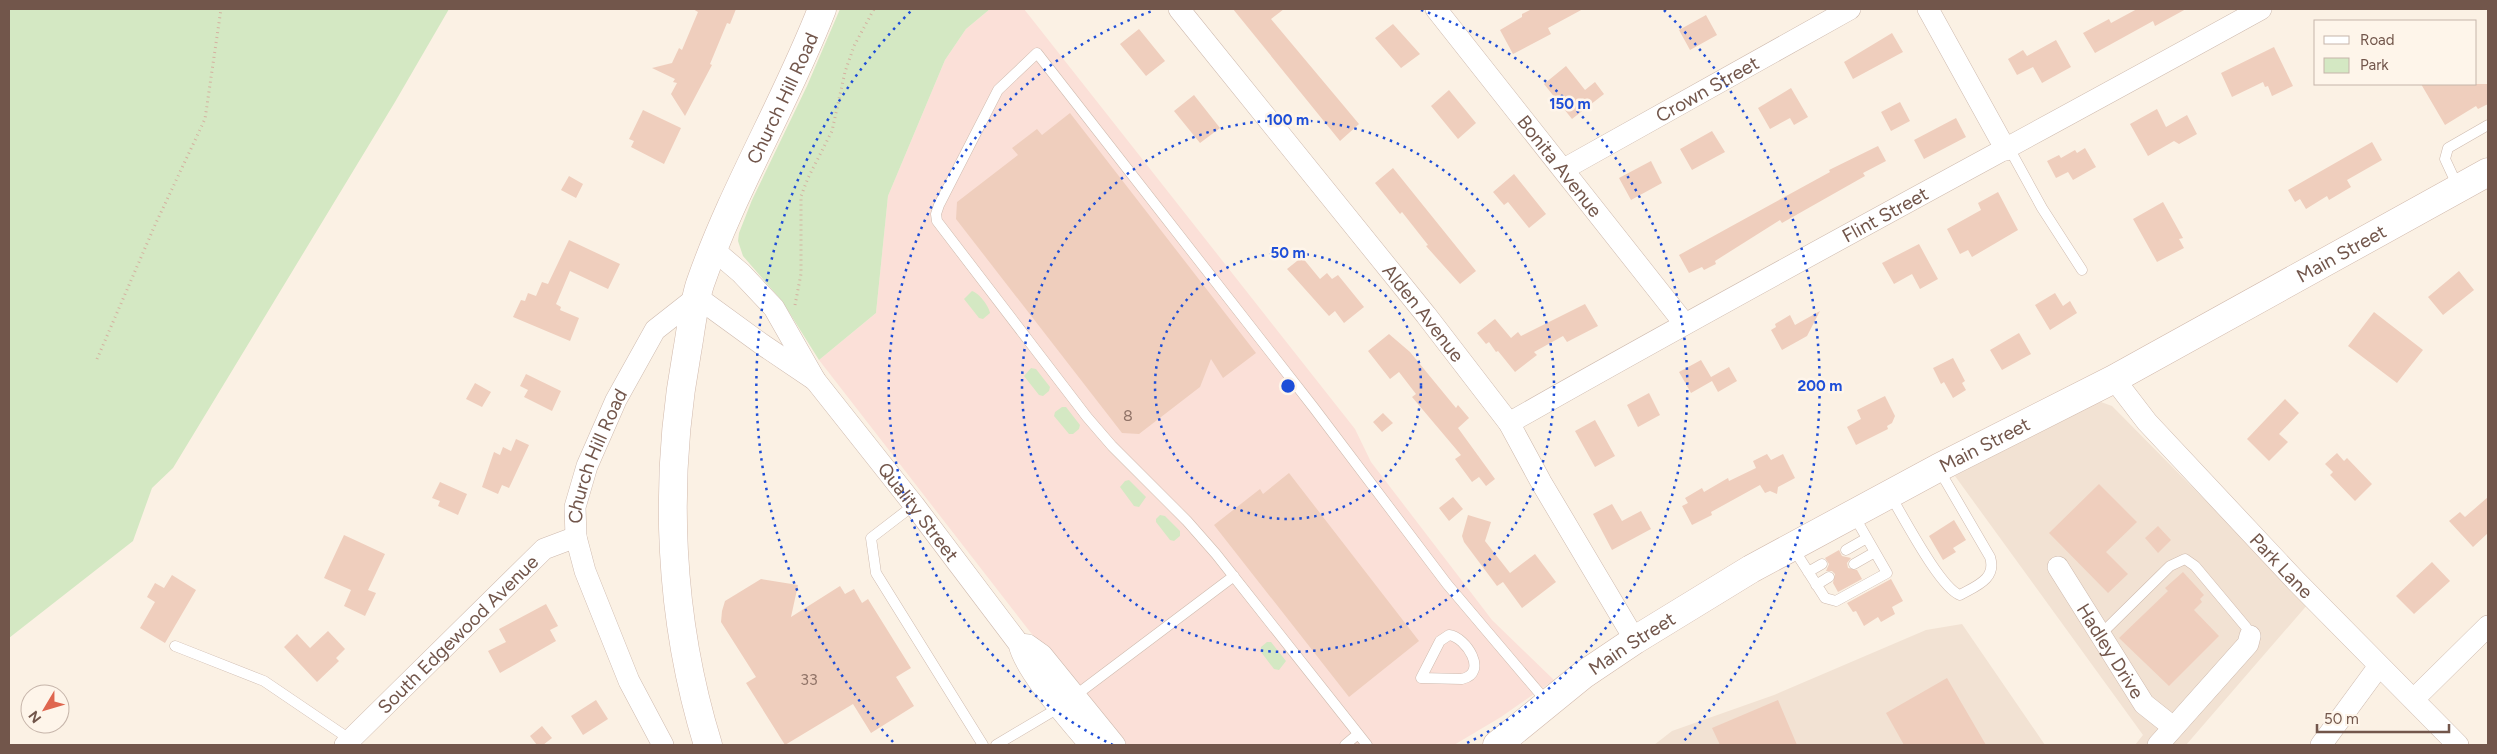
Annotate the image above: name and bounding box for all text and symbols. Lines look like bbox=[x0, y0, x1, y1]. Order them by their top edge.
legend bbox=[2314, 20, 2477, 85]
street label: Church Hill Road bbox=[741, 29, 823, 167]
text: Road bbox=[2360, 31, 2395, 49]
street label: Crown Street bbox=[1652, 51, 1763, 127]
text: Park bbox=[2360, 56, 2389, 74]
text: 150 m bbox=[1549, 95, 1591, 113]
street label: Bonita Avenue bbox=[1513, 110, 1607, 222]
text: 100 m bbox=[1267, 111, 1309, 129]
street label: Flint Street bbox=[1838, 182, 1932, 247]
street label: Main Street bbox=[2292, 219, 2390, 287]
text: 50 m bbox=[1270, 244, 1306, 262]
street label: Alden Avenue bbox=[1378, 259, 1469, 366]
centre of rings bbox=[1279, 377, 1297, 395]
text: 200 m bbox=[1798, 377, 1842, 395]
street label: Church Hill Road bbox=[563, 385, 632, 524]
house number: 8 bbox=[1123, 406, 1133, 425]
street label: Main Street bbox=[1935, 412, 2034, 477]
street label: Quality Street bbox=[873, 458, 964, 566]
street label: Park Lane bbox=[2245, 528, 2318, 603]
street label: South Edgewood Avenue bbox=[372, 550, 543, 718]
street label: Hadley Drive bbox=[2072, 599, 2149, 703]
street label: Main Street bbox=[1584, 607, 1679, 680]
house number: 33 bbox=[800, 670, 818, 689]
north arrow bbox=[20, 684, 70, 734]
scale bar bbox=[2317, 702, 2450, 734]
text: N bbox=[25, 707, 45, 726]
text: 50 m bbox=[2324, 710, 2359, 728]

